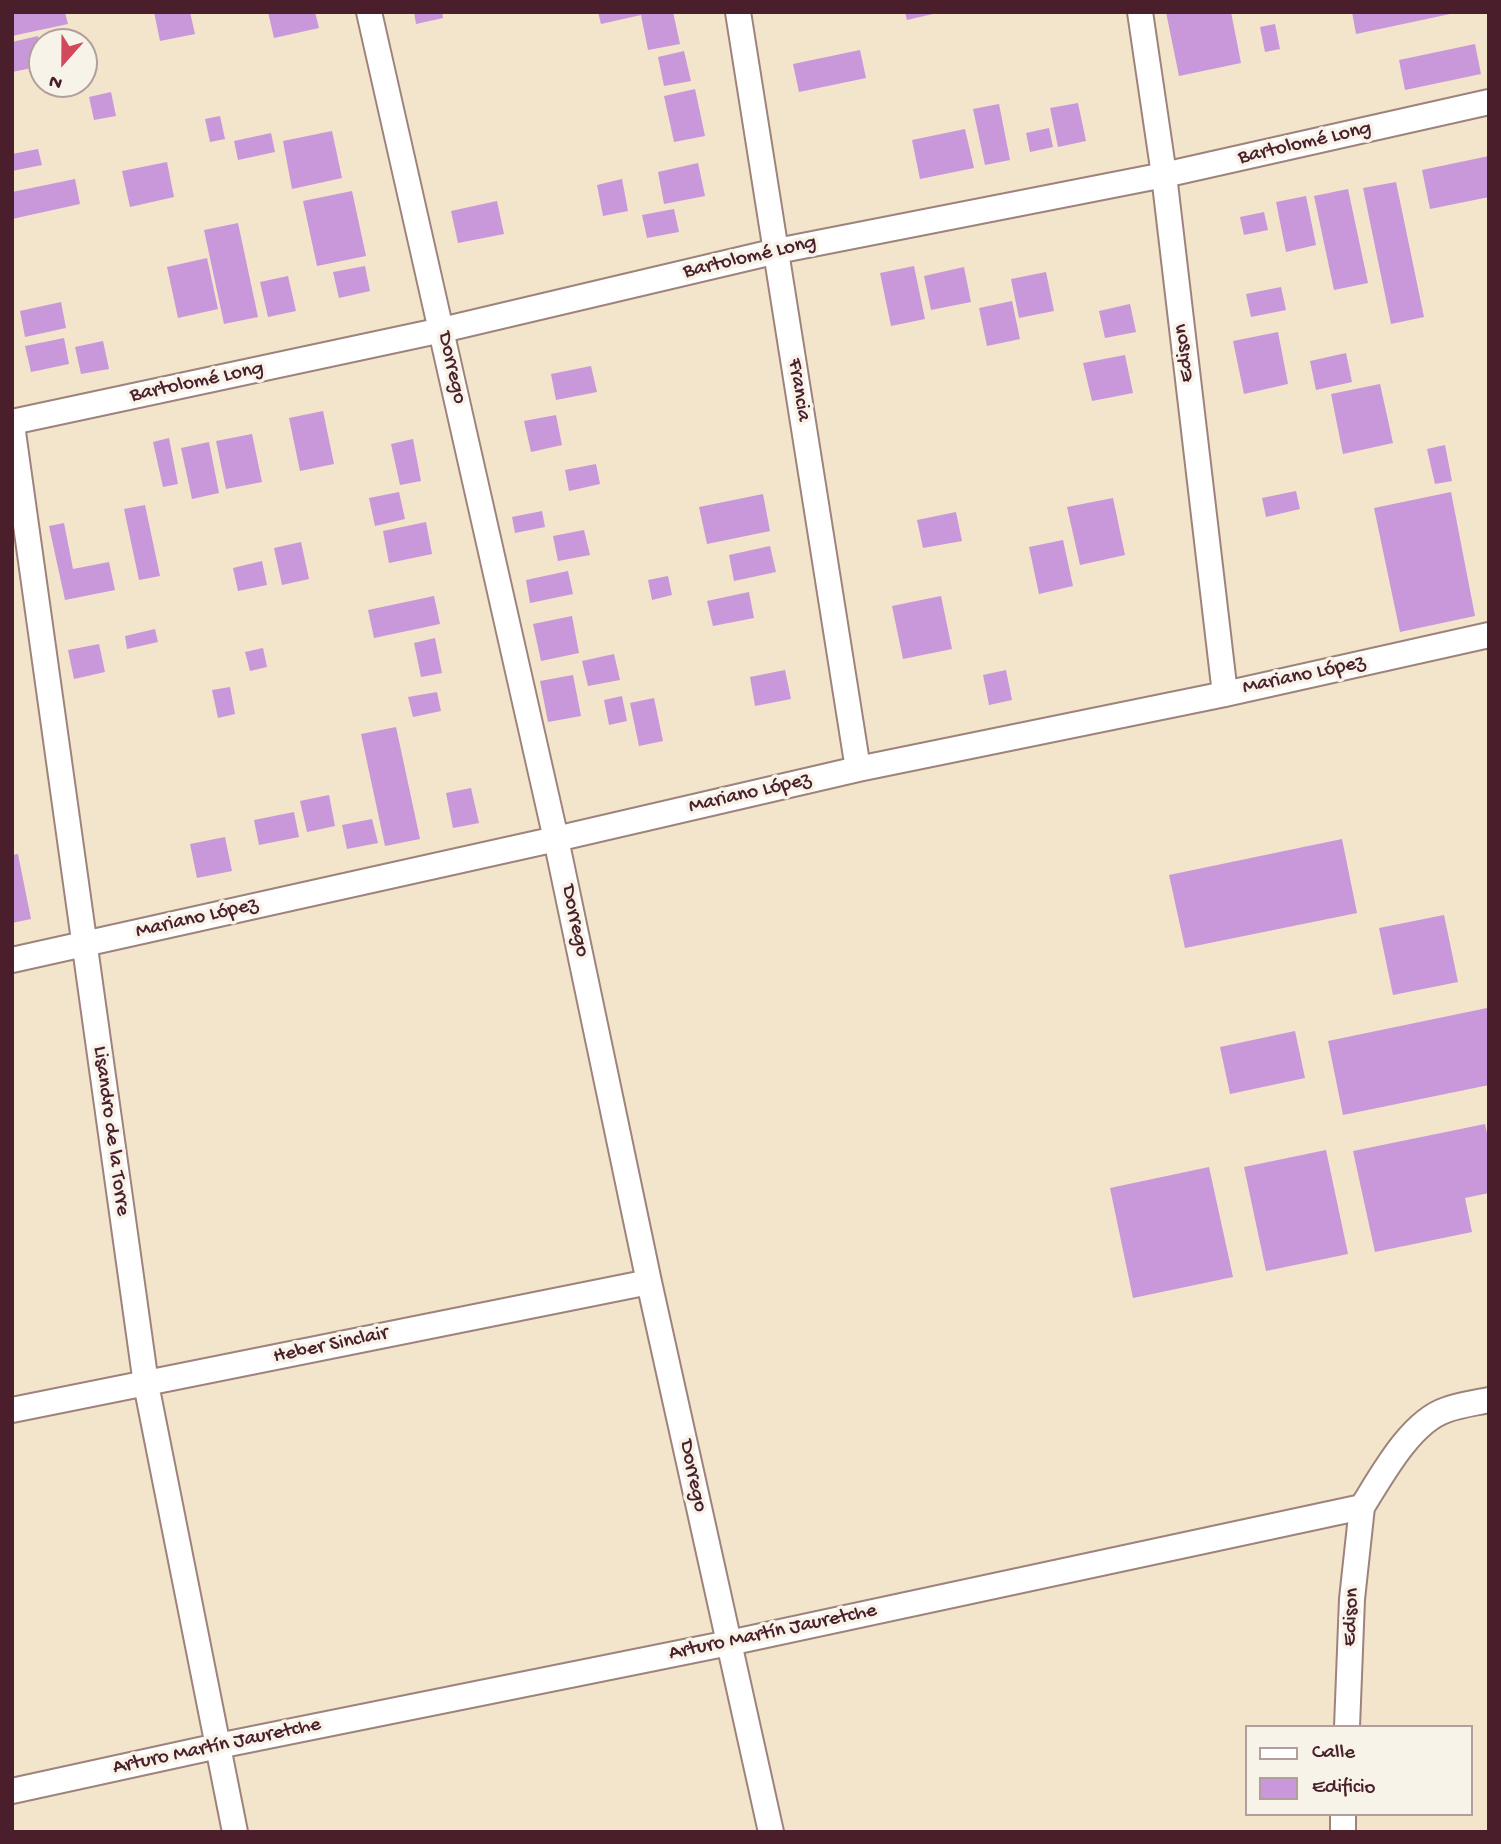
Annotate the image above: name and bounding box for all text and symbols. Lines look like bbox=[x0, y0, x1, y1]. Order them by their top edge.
north arrow bbox=[28, 28, 98, 98]
text: N bbox=[46, 68, 66, 94]
street label: Bartolomé Long bbox=[1236, 116, 1374, 172]
street label: Bartolomé Long bbox=[681, 230, 819, 286]
street label: Edison bbox=[1169, 322, 1201, 384]
street label: Dorrego bbox=[430, 330, 472, 406]
street label: Bartolomé Long bbox=[128, 357, 266, 409]
street label: Francia bbox=[781, 357, 815, 423]
street label: Mariano López bbox=[1240, 651, 1368, 701]
street label: Mariano López bbox=[686, 768, 814, 820]
street label: Dorrego bbox=[554, 883, 594, 959]
street label: Mariano López bbox=[133, 893, 261, 945]
street label: Lisandro de la Torre bbox=[86, 1044, 134, 1218]
street label: Heber Sinclair bbox=[271, 1322, 391, 1370]
street label: Dorrego bbox=[672, 1438, 712, 1514]
street label: Edison bbox=[1338, 1587, 1366, 1647]
street label: Arturo Martín Jauretche bbox=[667, 1599, 879, 1667]
street label: Arturo Martín Jauretche bbox=[111, 1713, 323, 1781]
legend bbox=[1246, 1725, 1473, 1816]
text: Calle bbox=[1312, 1741, 1355, 1766]
text: Edificio bbox=[1312, 1776, 1376, 1801]

